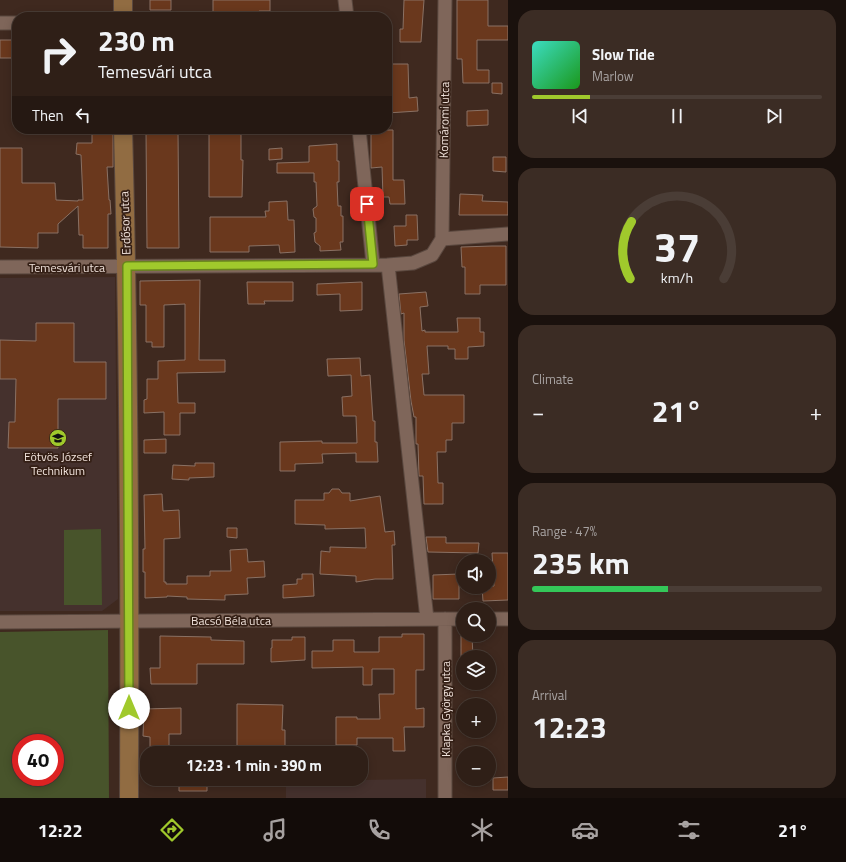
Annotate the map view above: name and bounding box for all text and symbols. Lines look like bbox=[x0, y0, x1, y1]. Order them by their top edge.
text: 230 m bbox=[98, 19, 175, 62]
icon: right bbox=[32, 28, 84, 80]
text: Slow Tide bbox=[592, 43, 655, 66]
text: Temesvári utca bbox=[98, 58, 212, 85]
text: Marlow bbox=[592, 66, 634, 86]
street label: Komáromi utca bbox=[434, 82, 454, 158]
text: Then bbox=[32, 104, 64, 127]
icon: left bbox=[72, 104, 94, 126]
icon: previous bbox=[569, 105, 591, 127]
icon: pause bbox=[666, 105, 688, 127]
icon: next bbox=[763, 105, 785, 127]
pin bbox=[350, 187, 384, 221]
street label: Erdősor utca bbox=[114, 191, 136, 255]
icon: arrive bbox=[356, 193, 378, 215]
text: 37 bbox=[654, 215, 700, 278]
street label: Temesvári utca bbox=[29, 258, 105, 277]
text: km/h bbox=[661, 267, 693, 289]
text: Climate bbox=[532, 369, 573, 389]
text: 21° bbox=[652, 388, 702, 434]
text: − bbox=[532, 395, 544, 429]
text: + bbox=[810, 395, 822, 429]
school or university icon: Eötvös József Technikum bbox=[48, 428, 68, 448]
place label: Eötvös József Technikum bbox=[24, 447, 92, 480]
text: Range · 47% bbox=[532, 521, 597, 541]
text: 235 km bbox=[532, 540, 630, 586]
map controls bbox=[456, 554, 496, 786]
button: sound bbox=[456, 554, 496, 594]
button: search bbox=[456, 602, 496, 642]
street label: Bacsó Béla utca bbox=[191, 611, 271, 630]
button: layers bbox=[456, 650, 496, 690]
street label: Klapka György utca bbox=[436, 661, 455, 757]
text: Arrival bbox=[532, 685, 567, 705]
position arrow bbox=[108, 687, 150, 729]
button: + bbox=[456, 698, 496, 738]
text: 12:23 bbox=[532, 704, 607, 750]
speed limit sign: 40 bbox=[12, 734, 64, 786]
button: − bbox=[456, 746, 496, 786]
text: 12:23 · 1 min · 390 m bbox=[186, 754, 322, 777]
icon: directions bbox=[158, 816, 186, 844]
icon: music bbox=[261, 816, 289, 844]
icon: phone bbox=[365, 816, 393, 844]
icon: climate bbox=[468, 816, 496, 844]
icon: car bbox=[571, 816, 599, 844]
icon: filters bbox=[675, 816, 703, 844]
text: 12:22 bbox=[38, 817, 83, 844]
text: 21° bbox=[778, 817, 808, 844]

